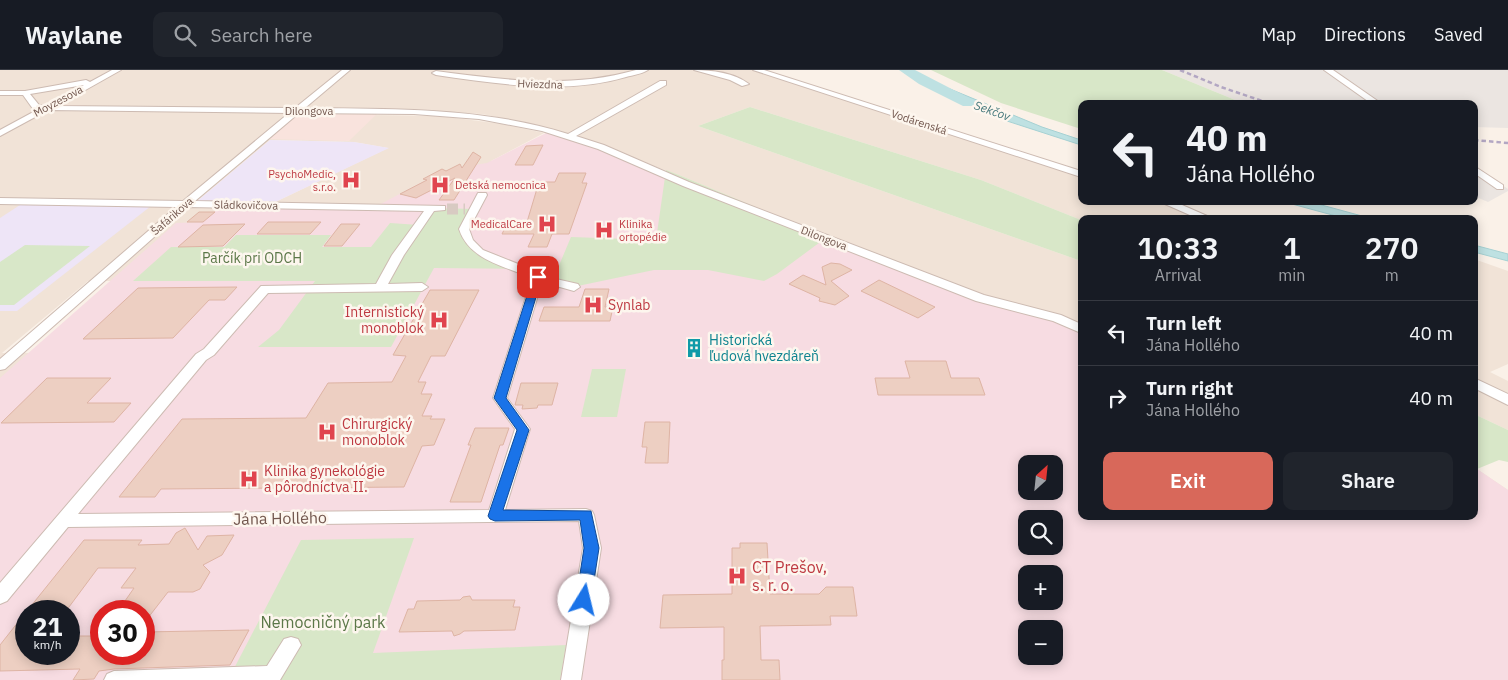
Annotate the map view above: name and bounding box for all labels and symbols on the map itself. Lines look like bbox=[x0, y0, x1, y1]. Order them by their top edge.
street label: Hviezdna bbox=[517, 76, 563, 92]
street label: Moyzesova bbox=[31, 82, 85, 120]
water label: Sekčov bbox=[972, 97, 1013, 124]
street label: Dilongova bbox=[285, 104, 333, 118]
street label: Vodárenská bbox=[889, 106, 949, 138]
place label: PsychoMedic, s.r.o. bbox=[268, 167, 336, 194]
hospital icon: PsychoMedic, s.r.o. bbox=[340, 169, 362, 191]
hospital icon: Detská nemocnica bbox=[429, 174, 451, 196]
place label: Detská nemocnica bbox=[455, 178, 546, 192]
street label: Šafárikova bbox=[148, 194, 196, 238]
street label: Sládkovičova bbox=[214, 197, 278, 213]
hospital icon: MedicalCare bbox=[536, 213, 558, 235]
place label: MedicalCare bbox=[471, 217, 532, 231]
place label: Klinika ortopédie bbox=[619, 217, 667, 244]
hospital icon: Klinika ortopédie bbox=[593, 219, 615, 241]
street label: Dilongova bbox=[799, 223, 849, 253]
park label: Parčík pri ODCH bbox=[202, 249, 302, 267]
pin bbox=[517, 256, 559, 298]
hospital icon: Synlab bbox=[582, 294, 604, 316]
place label: Synlab bbox=[608, 296, 650, 314]
place label: Internistický monoblok bbox=[345, 303, 425, 337]
hospital icon: Internistický monoblok bbox=[428, 309, 450, 331]
place label: Historická ľudová hvezdáreň bbox=[709, 331, 819, 365]
building icon: Historická ľudová hvezdáreň bbox=[683, 337, 705, 359]
place label: Chirurgický monoblok bbox=[342, 415, 412, 449]
hospital icon: Chirurgický monoblok bbox=[316, 421, 338, 443]
north arrow bbox=[1018, 455, 1062, 500]
place label: Klinika gynekológie a pôrodníctva II. bbox=[264, 462, 385, 496]
hospital icon: Klinika gynekológie a pôrodníctva II. bbox=[238, 468, 260, 490]
street label: Jána Hollého bbox=[233, 507, 327, 529]
place label: CT Prešov, s. r. o. bbox=[752, 557, 827, 595]
hospital icon: CT Prešov, s. r. o. bbox=[726, 565, 748, 587]
position arrow bbox=[557, 573, 609, 625]
speed limit sign: 30 bbox=[90, 600, 155, 665]
park label: Nemocničný park bbox=[260, 612, 386, 632]

